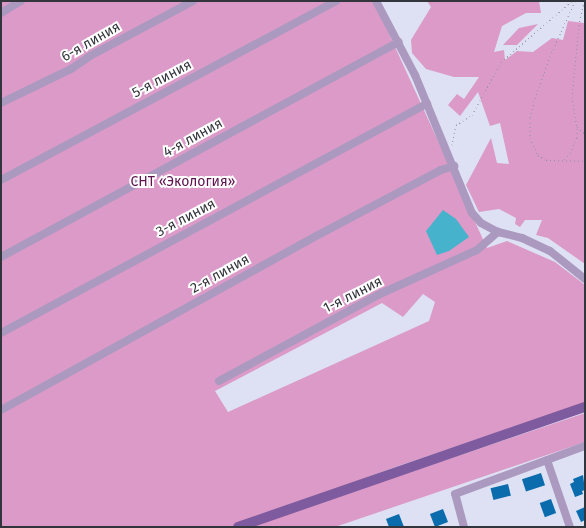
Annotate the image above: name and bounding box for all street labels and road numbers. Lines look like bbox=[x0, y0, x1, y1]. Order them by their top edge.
street label: 6-я линия bbox=[59, 18, 123, 66]
street label: 5-я линия bbox=[129, 56, 195, 102]
street label: 4-я линия bbox=[160, 115, 226, 161]
street label: 3-я линия bbox=[153, 195, 219, 241]
street label: 2-я линия bbox=[188, 251, 252, 297]
street label: 1-я линия bbox=[321, 273, 385, 317]

